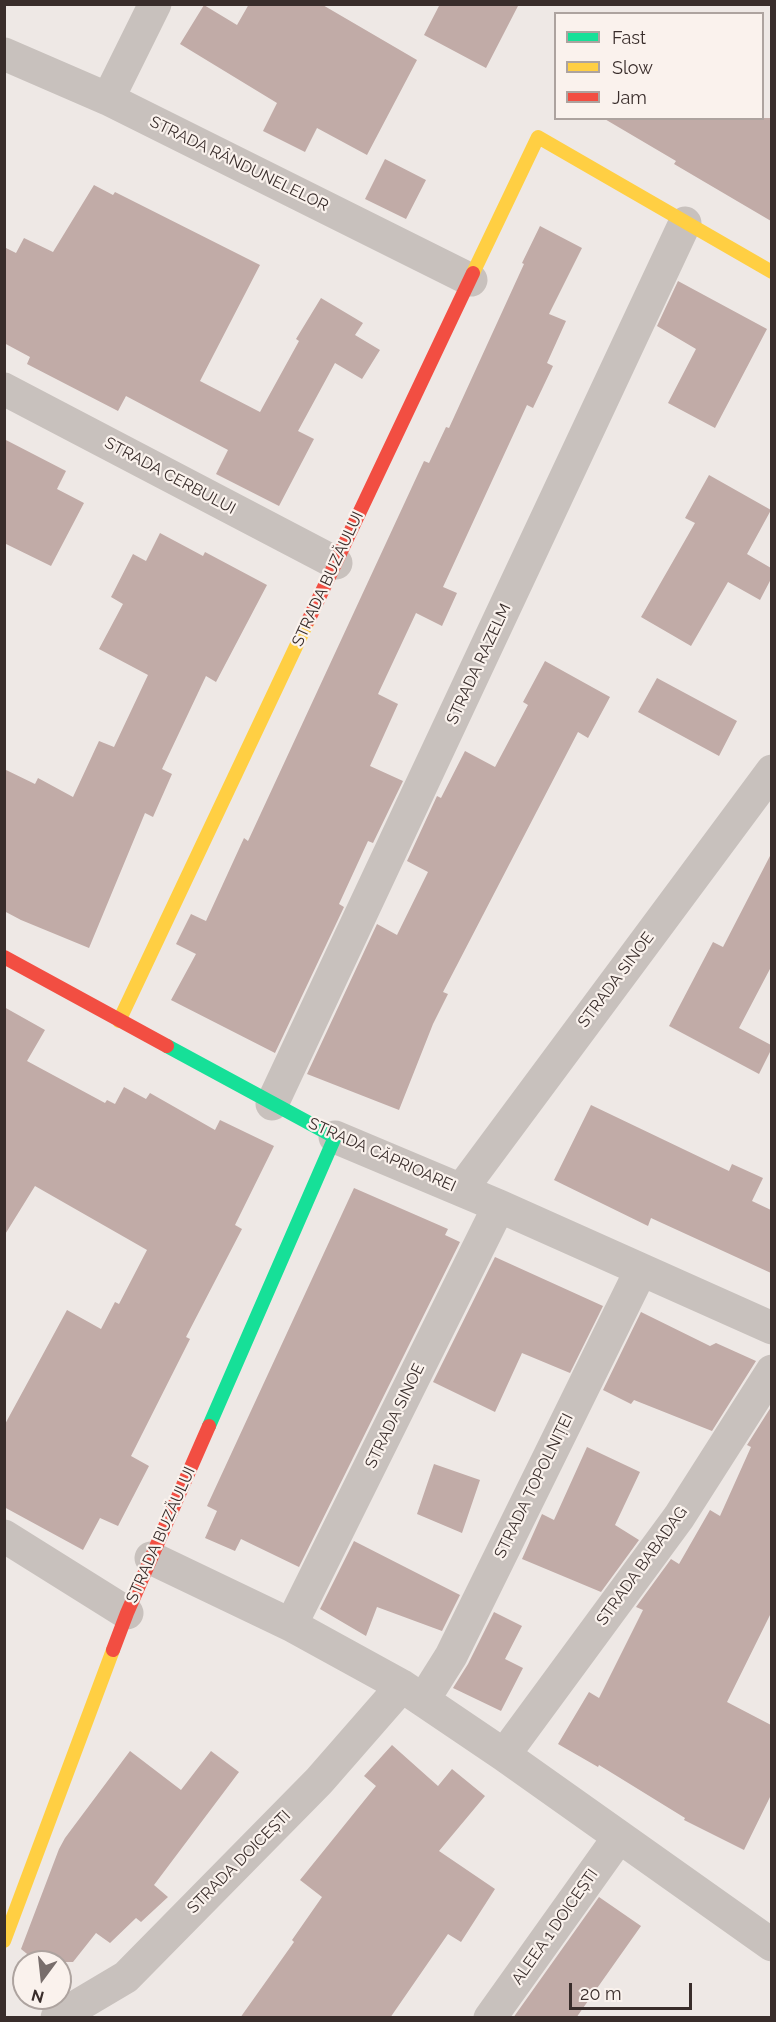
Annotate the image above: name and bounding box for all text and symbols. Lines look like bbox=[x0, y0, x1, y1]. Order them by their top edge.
legend bbox=[554, 12, 764, 120]
text: Fast bbox=[612, 27, 646, 48]
text: Slow bbox=[612, 57, 653, 78]
text: Jam bbox=[612, 87, 647, 108]
street label: STRADA RÂNDUNELELOR bbox=[147, 112, 331, 216]
street label: STRADA CERBULUI bbox=[101, 433, 239, 519]
street label: STRADA BUZĂULUI bbox=[288, 508, 368, 650]
street label: STRADA RAZELM bbox=[443, 601, 515, 727]
street label: STRADA SINOE bbox=[574, 929, 658, 1031]
street label: STRADA CĂPRIOAREI bbox=[305, 1114, 459, 1196]
street label: STRADA SINOE bbox=[361, 1360, 429, 1472]
street label: STRADA TOPOLNIȚEI bbox=[491, 1410, 577, 1562]
street label: STRADA BUZĂULUI bbox=[122, 1464, 200, 1606]
street label: STRADA BABADAG bbox=[593, 1503, 691, 1629]
street label: STRADA DOICEȘTI bbox=[183, 1806, 295, 1918]
street label: ALEEA 1 DOICEȘTI bbox=[508, 1865, 602, 1989]
north arrow bbox=[12, 1950, 72, 2010]
scale bar bbox=[572, 1971, 695, 2009]
text: 20 m bbox=[580, 1983, 622, 2004]
text: N bbox=[29, 1985, 46, 2007]

